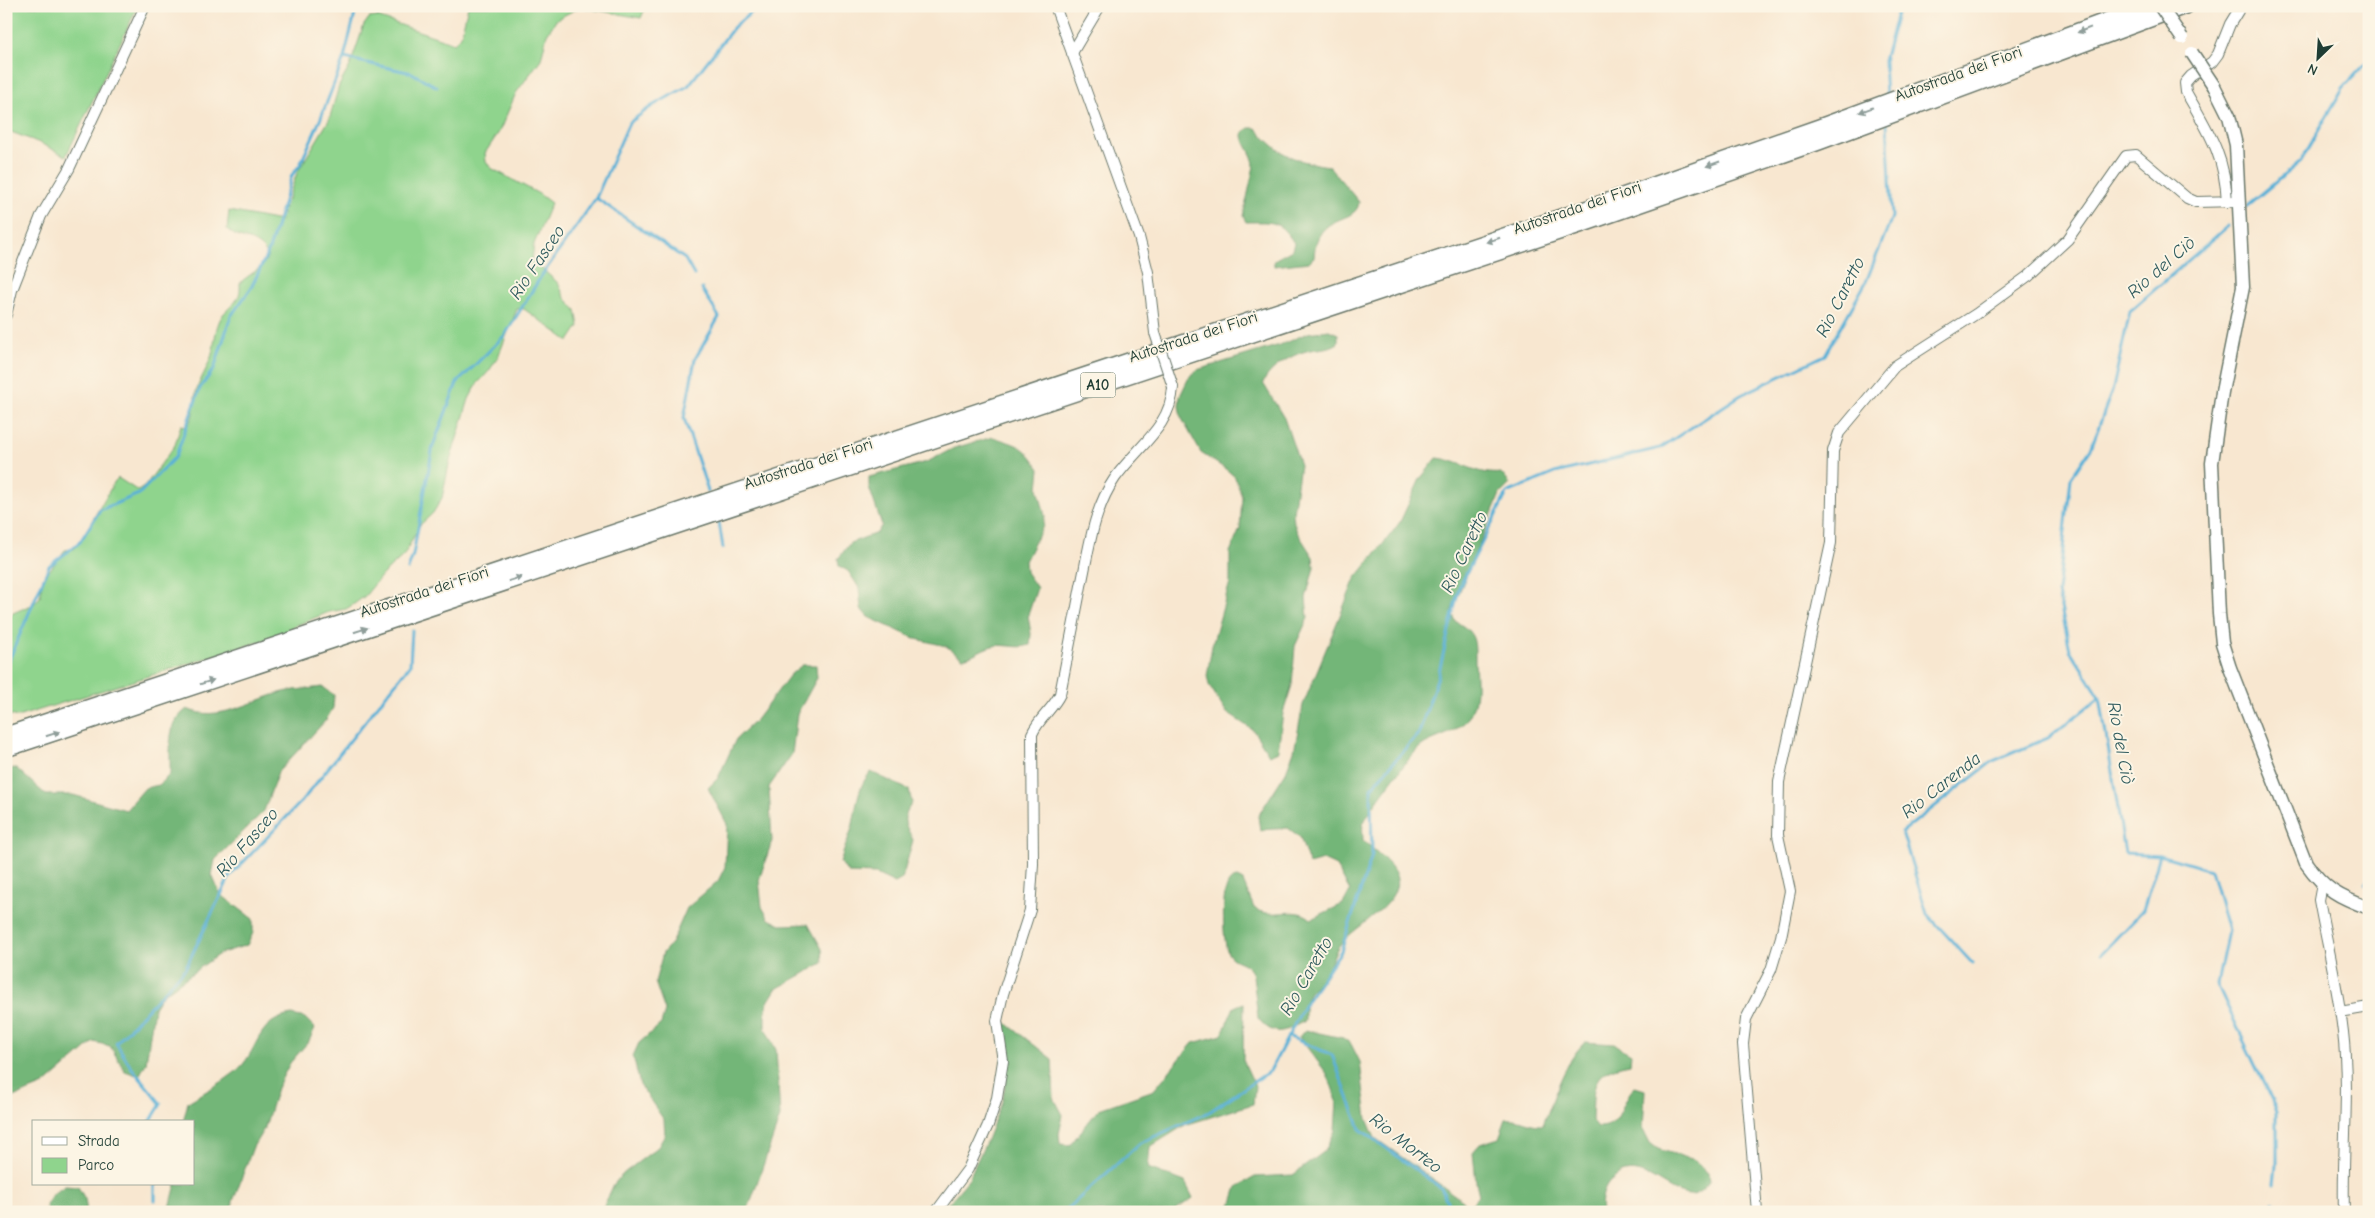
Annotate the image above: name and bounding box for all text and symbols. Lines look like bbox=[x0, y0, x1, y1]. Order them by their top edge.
one-way arrow bbox=[2077, 26, 2092, 34]
north arrow bbox=[2292, 32, 2342, 82]
street label: Autostrada dei Fiori bbox=[1892, 43, 2025, 105]
text: N bbox=[2305, 60, 2320, 79]
one-way arrow bbox=[1858, 106, 1873, 114]
one-way arrow bbox=[1705, 160, 1720, 168]
street label: Autostrada dei Fiori bbox=[1511, 178, 1644, 238]
water label: Rio Fasceo bbox=[505, 221, 570, 303]
water label: Rio del Ciò bbox=[2123, 232, 2200, 303]
one-way arrow bbox=[1485, 236, 1500, 244]
water label: Rio Caretto bbox=[1811, 254, 1870, 341]
street label: Autostrada dei Fiori bbox=[1127, 308, 1260, 366]
road number: A10 bbox=[1080, 372, 1116, 398]
street label: Autostrada dei Fiori bbox=[742, 435, 875, 493]
water label: Rio Caretto bbox=[1437, 508, 1492, 596]
street label: Autostrada dei Fiori bbox=[358, 563, 491, 621]
one-way arrow bbox=[507, 575, 522, 582]
one-way arrow bbox=[353, 626, 368, 634]
one-way arrow bbox=[199, 678, 214, 686]
water label: Rio del Ciò bbox=[2103, 700, 2138, 786]
one-way arrow bbox=[45, 730, 60, 737]
water label: Rio Carenda bbox=[1897, 748, 1985, 823]
water label: Rio Fasceo bbox=[212, 804, 283, 881]
water label: Rio Caretto bbox=[1276, 933, 1337, 1019]
water label: Rio Morteo bbox=[1365, 1109, 1446, 1178]
legend bbox=[32, 1120, 195, 1186]
text: Strada bbox=[78, 1132, 120, 1150]
text: Parco bbox=[78, 1156, 114, 1174]

